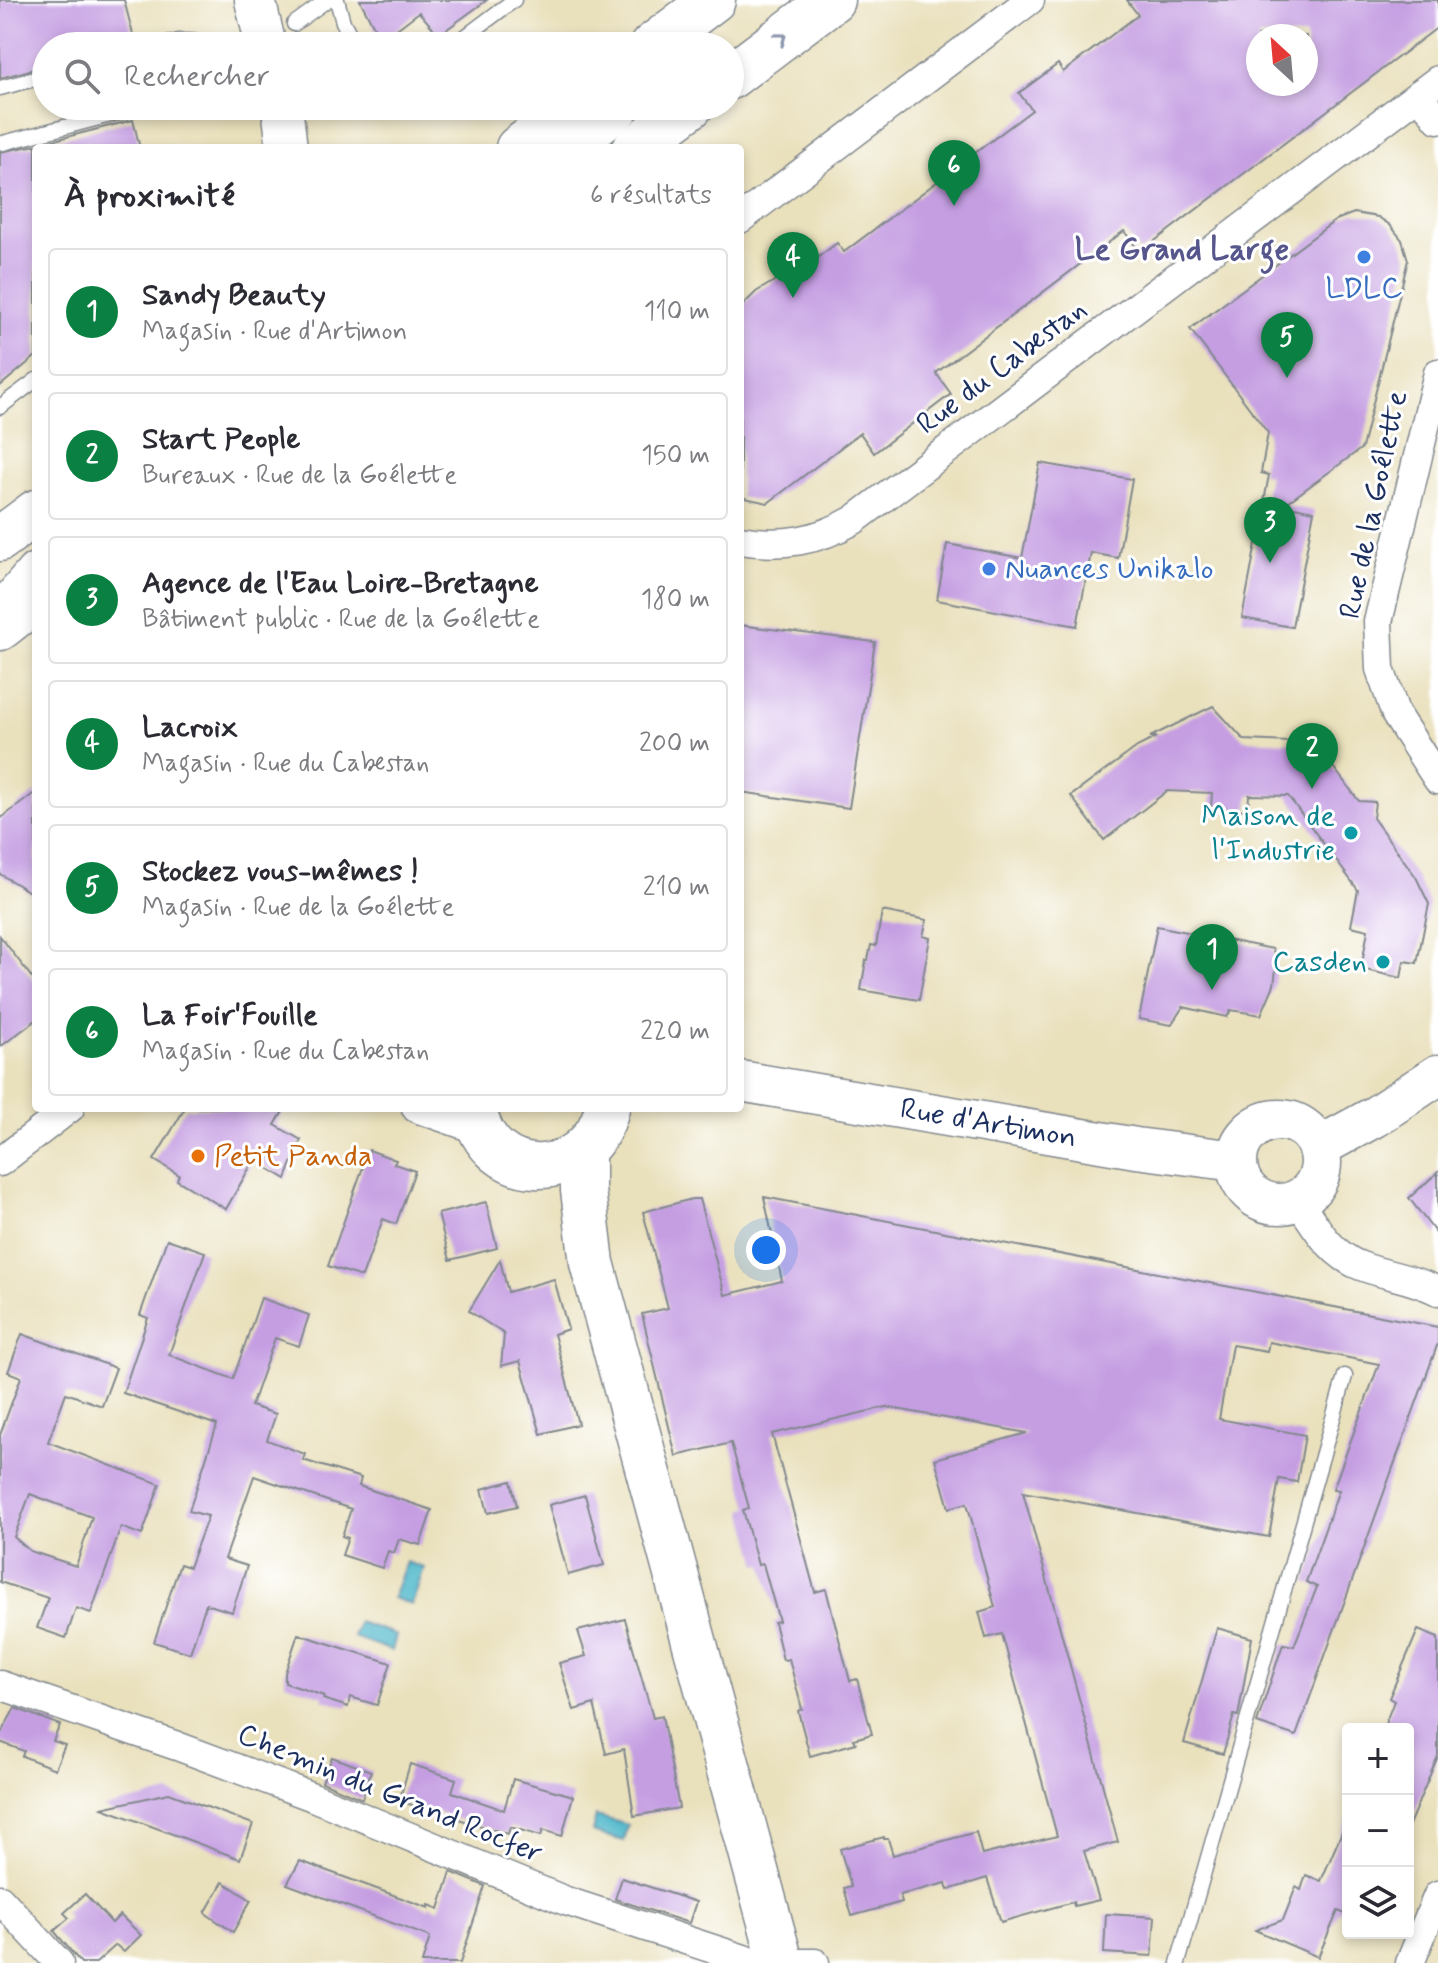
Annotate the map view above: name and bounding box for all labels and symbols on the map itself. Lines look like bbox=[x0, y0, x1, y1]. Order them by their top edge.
north arrow bbox=[1246, 24, 1318, 96]
one-way arrow bbox=[772, 34, 787, 48]
pin: 6 bbox=[928, 140, 980, 206]
district label: Le Grand Large bbox=[1075, 229, 1289, 275]
pin: 4 bbox=[767, 232, 819, 298]
marker: LDLC bbox=[1355, 248, 1373, 266]
place label: LDLC bbox=[1325, 269, 1403, 308]
street label: Rue du Cabestan bbox=[909, 290, 1095, 444]
pin: 5 bbox=[1261, 312, 1313, 378]
street label: Rue de la Goélette bbox=[1331, 387, 1417, 623]
pin: 3 bbox=[1244, 497, 1296, 563]
place label: Nuances Unikalo bbox=[1005, 550, 1214, 589]
marker: Nuances Unikalo bbox=[980, 560, 998, 578]
pin: 2 bbox=[1286, 723, 1338, 789]
place label: Maison de l'Industrie bbox=[1201, 797, 1335, 870]
marker: Maison de l'Industrie bbox=[1342, 824, 1360, 842]
pin: 1 bbox=[1186, 924, 1238, 990]
place label: Casden bbox=[1273, 943, 1367, 982]
marker: Casden bbox=[1374, 953, 1392, 971]
street label: Rue d'Artimon bbox=[897, 1089, 1080, 1157]
place label: Petit Panda bbox=[214, 1137, 373, 1176]
marker: Petit Panda bbox=[189, 1147, 207, 1165]
your location bbox=[746, 1230, 786, 1270]
street label: Chemin du Grand Rocfer bbox=[232, 1715, 548, 1873]

